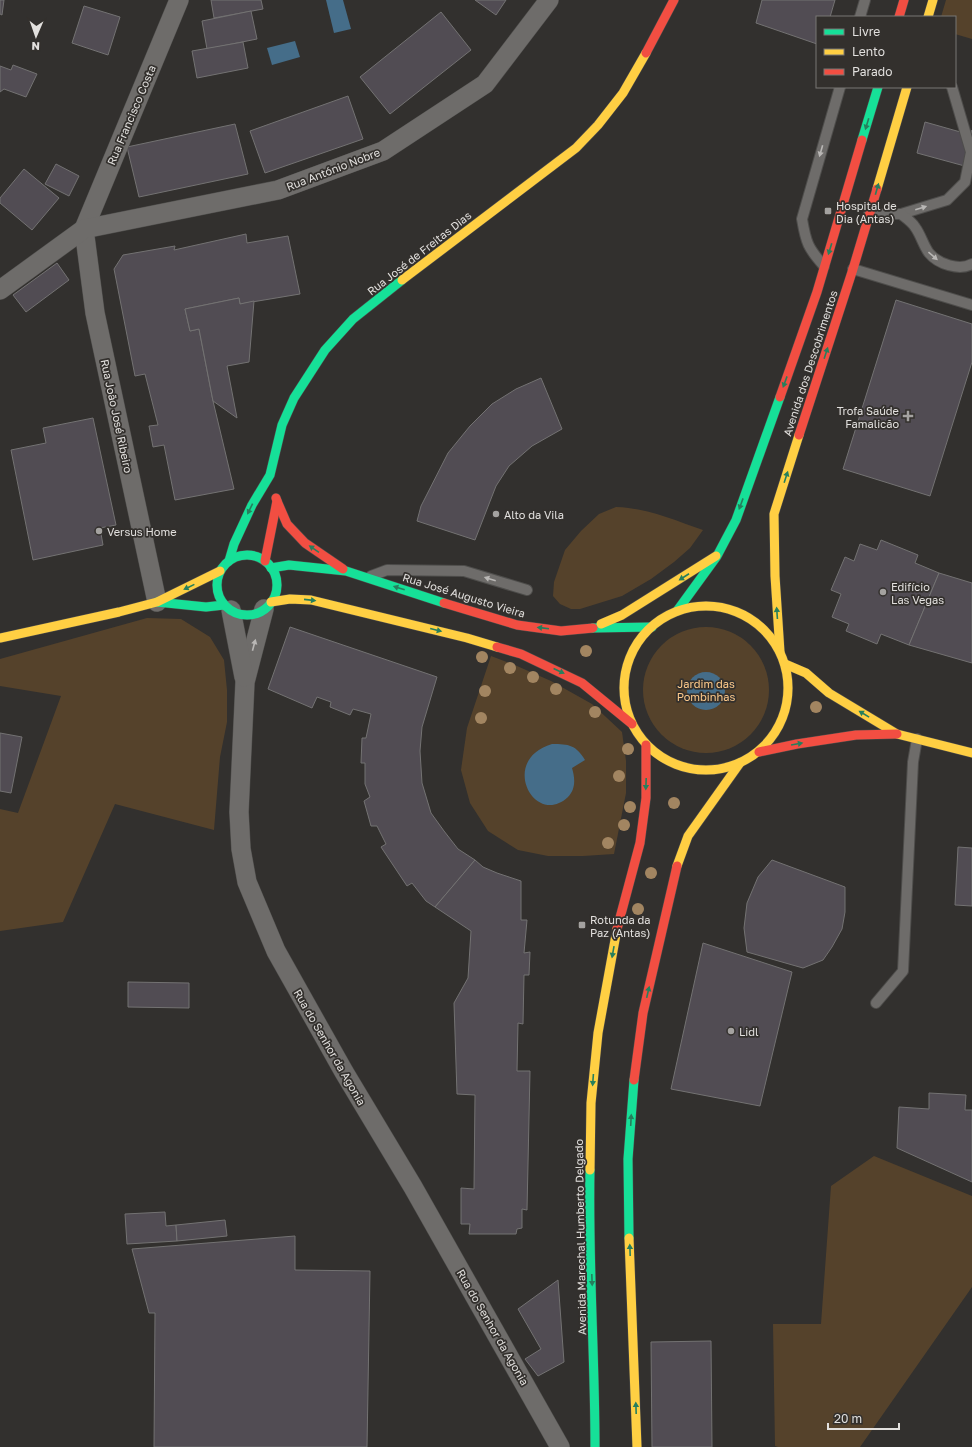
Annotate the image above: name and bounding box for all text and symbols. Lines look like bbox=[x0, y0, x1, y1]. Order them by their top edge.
north arrow bbox=[16, 16, 56, 56]
legend bbox=[816, 16, 956, 88]
text: Livre bbox=[852, 24, 880, 39]
text: N bbox=[31, 40, 40, 53]
text: Lento bbox=[852, 44, 885, 59]
street label: Rua Francisco Costa bbox=[104, 63, 158, 167]
text: Parado bbox=[852, 64, 892, 79]
one-way arrow bbox=[864, 119, 870, 131]
street label: Rua António Nobre bbox=[284, 145, 382, 193]
one-way arrow bbox=[818, 146, 824, 158]
one-way arrow bbox=[874, 183, 880, 195]
place label: Hospital de Dia (Antas) bbox=[836, 199, 897, 225]
one-way arrow bbox=[916, 205, 928, 211]
marker: Hospital de Dia (Antas) bbox=[823, 206, 833, 216]
street label: Rua José de Freitas Dias bbox=[364, 208, 474, 298]
one-way arrow bbox=[827, 243, 833, 255]
one-way arrow bbox=[928, 251, 938, 260]
street label: Avenida dos Descobrimentos bbox=[780, 288, 840, 438]
one-way arrow bbox=[823, 347, 829, 359]
street label: Rua João José Ribeiro bbox=[99, 358, 136, 475]
one-way arrow bbox=[782, 376, 788, 388]
place label: Trofa Saúde Famalicão bbox=[837, 404, 899, 430]
marker: Trofa Saúde Famalicão bbox=[902, 410, 914, 422]
one-way arrow bbox=[783, 471, 789, 483]
one-way arrow bbox=[738, 498, 744, 510]
one-way arrow bbox=[247, 503, 253, 515]
place label: Alto da Vila bbox=[504, 508, 564, 521]
marker: Alto da Vila bbox=[491, 509, 501, 519]
place label: Versus Home bbox=[107, 525, 177, 538]
marker: Versus Home bbox=[94, 526, 104, 536]
one-way arrow bbox=[308, 545, 319, 553]
street label: Rua José Augusto Vieira bbox=[401, 570, 527, 620]
one-way arrow bbox=[679, 573, 689, 581]
one-way arrow bbox=[483, 576, 495, 582]
place label: Edifício Las Vegas bbox=[891, 580, 944, 606]
one-way arrow bbox=[183, 583, 194, 590]
one-way arrow bbox=[393, 585, 405, 591]
marker: Edifício Las Vegas bbox=[878, 587, 888, 597]
one-way arrow bbox=[303, 597, 316, 603]
one-way arrow bbox=[774, 607, 781, 619]
one-way arrow bbox=[537, 625, 549, 631]
one-way arrow bbox=[430, 627, 442, 633]
one-way arrow bbox=[252, 639, 258, 652]
one-way arrow bbox=[553, 668, 564, 674]
park label: Jardim das Pombinhas bbox=[677, 677, 736, 703]
one-way arrow bbox=[858, 710, 870, 717]
one-way arrow bbox=[791, 741, 803, 747]
one-way arrow bbox=[643, 778, 650, 790]
place label: Rotunda da Paz (Antas) bbox=[590, 913, 651, 939]
marker: Rotunda da Paz (Antas) bbox=[577, 920, 587, 930]
one-way arrow bbox=[610, 946, 616, 958]
one-way arrow bbox=[645, 985, 651, 998]
street label: Rua do Senhor da Agonia bbox=[291, 987, 369, 1107]
place label: Lidl bbox=[739, 1025, 759, 1038]
marker: Lidl bbox=[726, 1026, 736, 1036]
one-way arrow bbox=[589, 1074, 596, 1086]
one-way arrow bbox=[627, 1114, 634, 1126]
street label: Avenida Marechal Humberto Delgado bbox=[572, 1139, 588, 1335]
one-way arrow bbox=[627, 1243, 633, 1256]
street label: Rua do Senhor da Agonia bbox=[454, 1267, 532, 1387]
one-way arrow bbox=[588, 1274, 595, 1286]
one-way arrow bbox=[632, 1402, 639, 1414]
scale bar bbox=[828, 1405, 899, 1431]
text: 20 m bbox=[834, 1411, 862, 1426]

